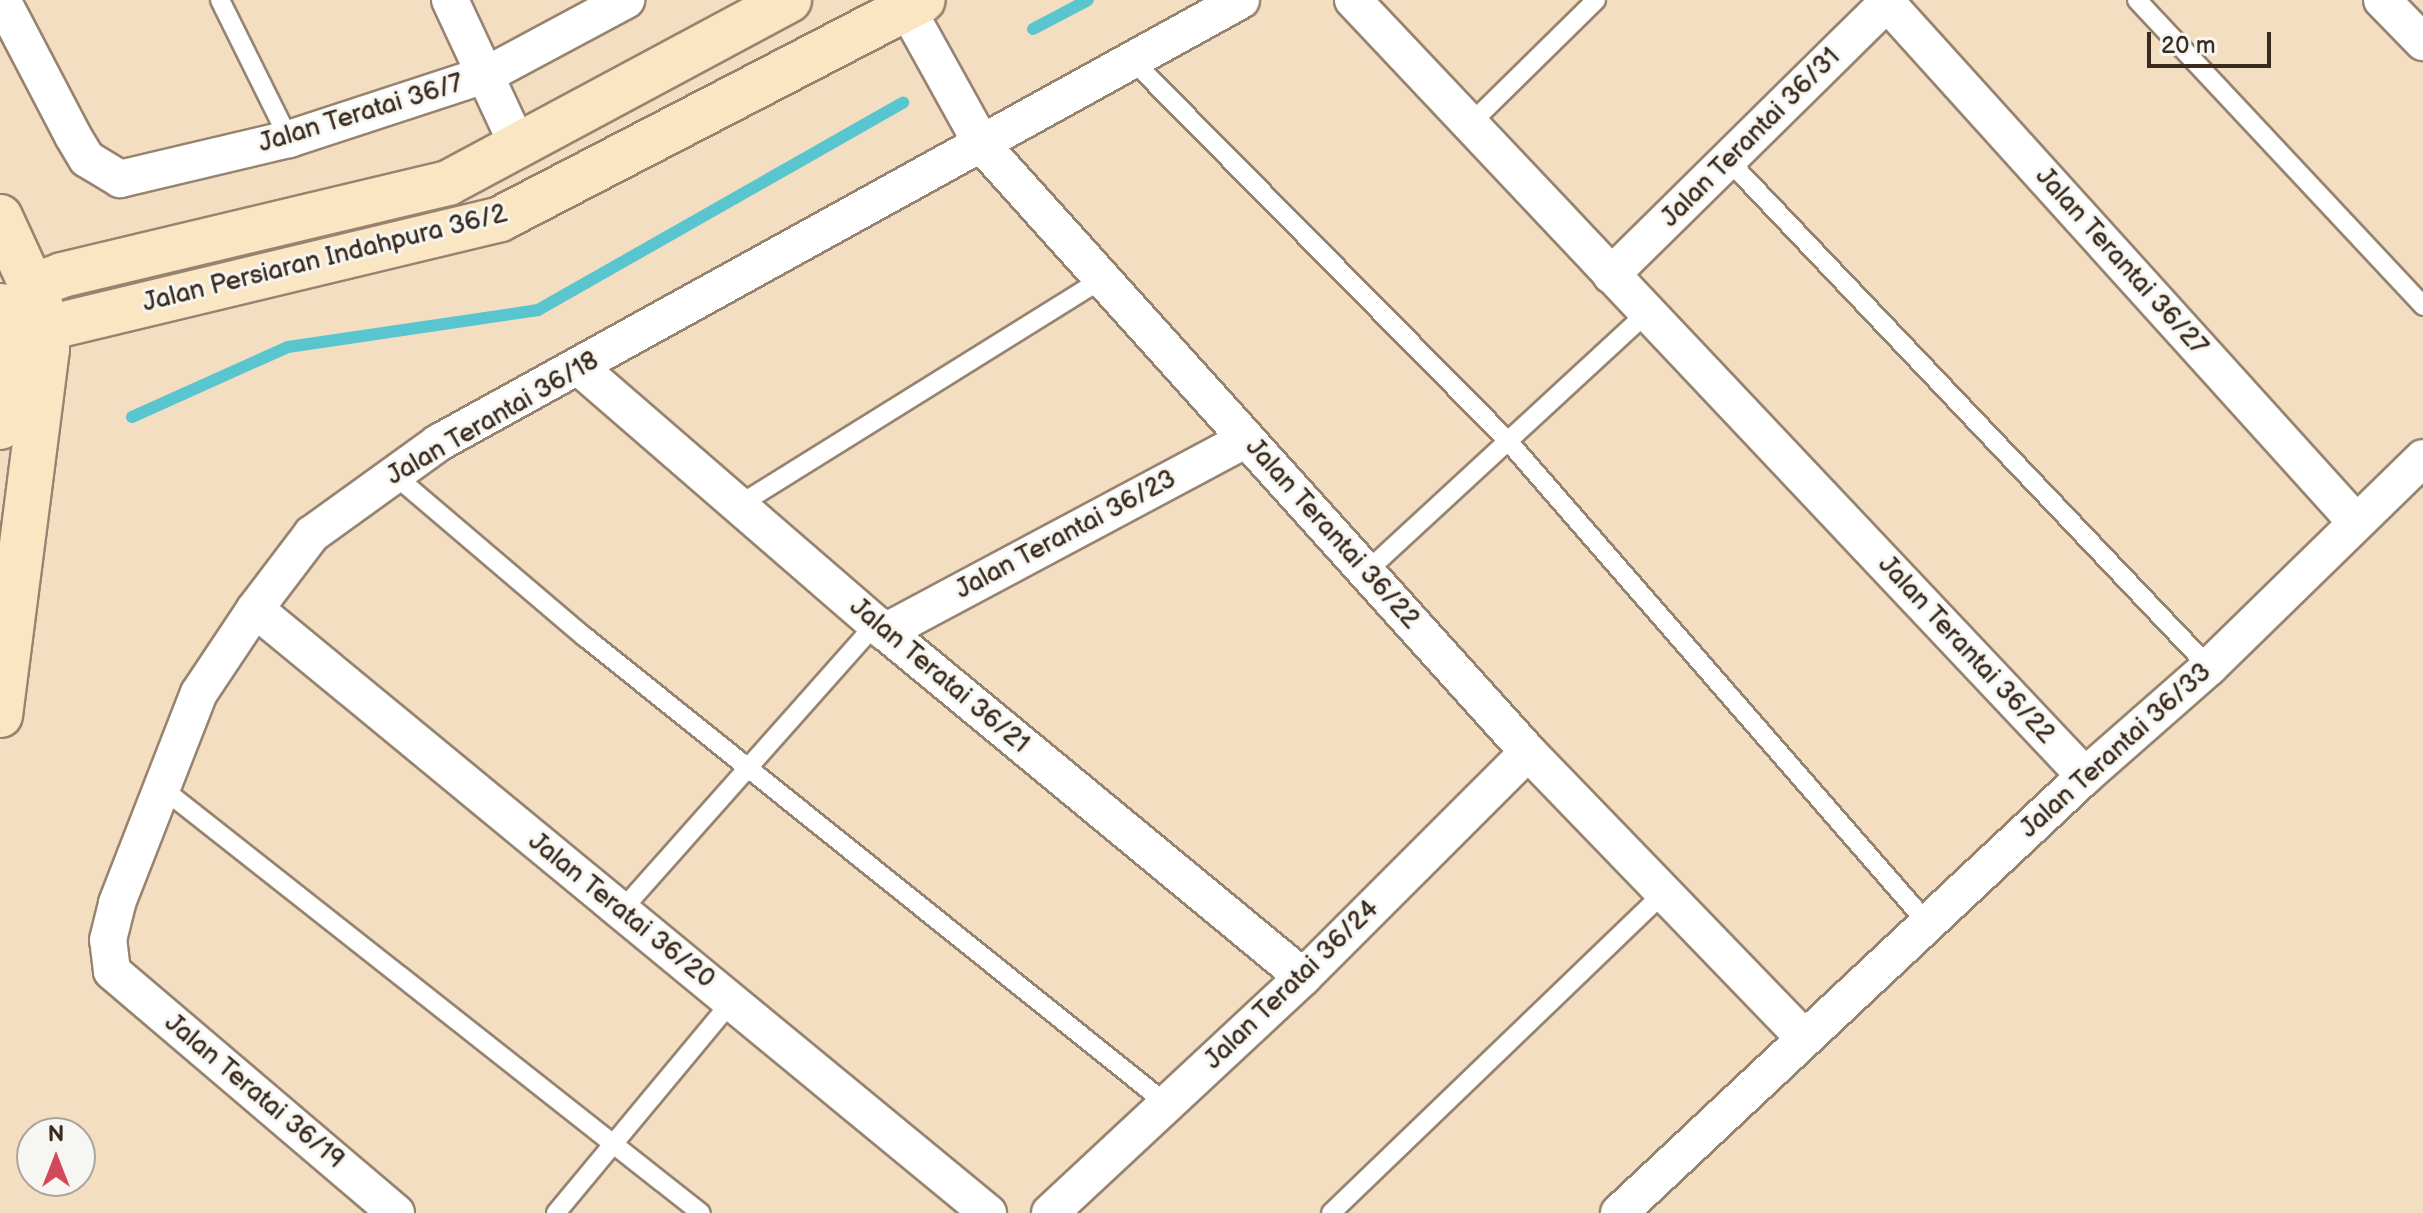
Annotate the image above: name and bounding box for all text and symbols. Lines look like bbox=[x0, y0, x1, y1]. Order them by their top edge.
scale bar bbox=[2151, 16, 2275, 66]
text: 20 m bbox=[2161, 31, 2216, 60]
street label: Jalan Terantai 36/31 bbox=[1655, 42, 1847, 234]
street label: Jalan Teratai 36/7 bbox=[255, 68, 467, 160]
street label: Jalan Terantai 36/27 bbox=[2028, 161, 2214, 363]
street label: Jalan Persiaran Indahpura 36/2 bbox=[140, 199, 510, 319]
street label: Jalan Terantai 36/18 bbox=[381, 345, 605, 493]
street label: Jalan Terantai 36/22 bbox=[1238, 432, 1426, 636]
street label: Jalan Terantai 36/23 bbox=[950, 464, 1182, 606]
street label: Jalan Terantai 36/22 bbox=[1871, 550, 2061, 750]
street label: Jalan Teratai 36/21 bbox=[843, 592, 1035, 760]
street label: Jalan Terantai 36/33 bbox=[2014, 657, 2218, 845]
street label: Jalan Teratai 36/20 bbox=[521, 826, 721, 996]
street label: Jalan Teratai 36/24 bbox=[1198, 893, 1386, 1077]
street label: Jalan Teratai 36/19 bbox=[158, 1008, 350, 1176]
north arrow bbox=[16, 1117, 96, 1197]
text: N bbox=[48, 1121, 64, 1148]

